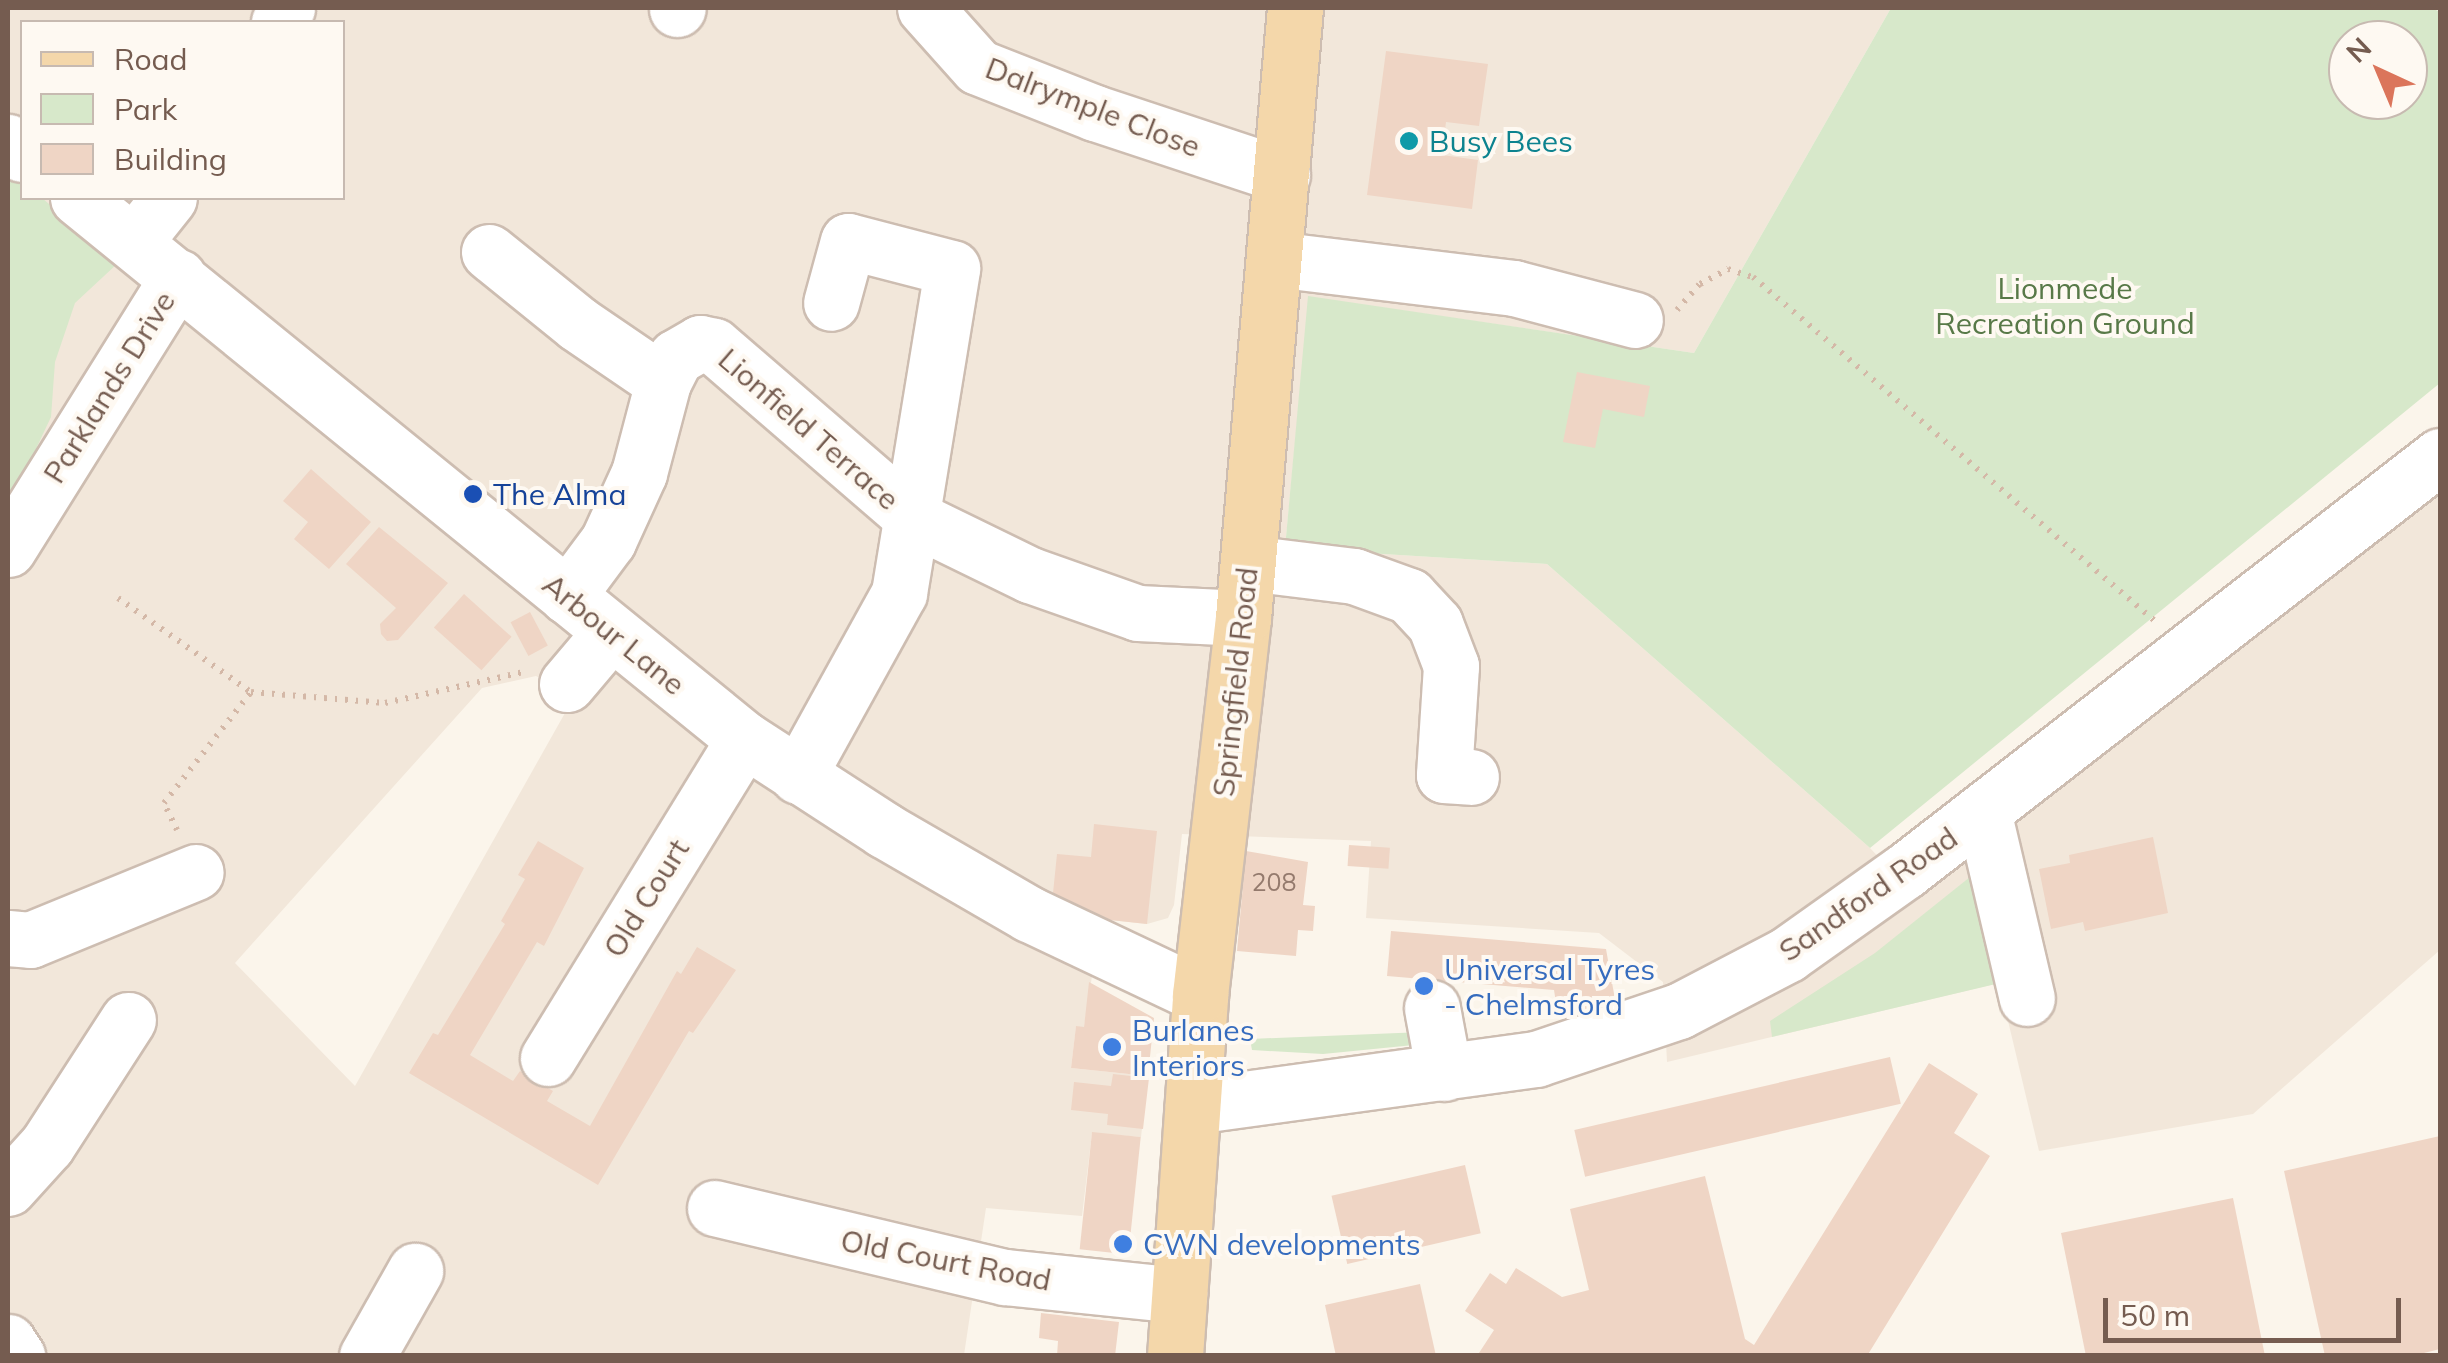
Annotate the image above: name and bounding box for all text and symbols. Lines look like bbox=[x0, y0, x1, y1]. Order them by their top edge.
legend bbox=[20, 20, 345, 200]
north arrow bbox=[2328, 20, 2428, 120]
text: N bbox=[2338, 30, 2378, 69]
text: Road bbox=[114, 40, 188, 78]
street label: Dalrymple Close bbox=[981, 50, 1205, 164]
text: Park bbox=[114, 90, 177, 128]
place label: Busy Bees bbox=[1429, 123, 1573, 159]
marker: Busy Bees bbox=[1398, 130, 1420, 152]
text: Building bbox=[114, 140, 227, 178]
park label: Lionmede Recreation Ground bbox=[1935, 270, 2195, 340]
street label: Parklands Drive bbox=[36, 285, 182, 489]
street label: Lionfield Terrace bbox=[711, 341, 907, 517]
place label: The Alma bbox=[493, 476, 626, 512]
marker: The Alma bbox=[462, 483, 484, 505]
street label: Arbour Lane bbox=[536, 566, 692, 702]
street label: Springfield Road bbox=[1205, 566, 1265, 798]
street label: Sandford Road bbox=[1772, 819, 1964, 969]
street label: Old Court bbox=[596, 832, 696, 964]
house number: 208 bbox=[1252, 867, 1296, 897]
place label: Universal Tyres - Chelmsford bbox=[1444, 951, 1655, 1022]
marker: Universal Tyres - Chelmsford bbox=[1413, 975, 1435, 997]
place label: Burlanes Interiors bbox=[1132, 1012, 1255, 1082]
marker: Burlanes Interiors bbox=[1101, 1036, 1123, 1058]
street label: Old Court Road bbox=[838, 1222, 1054, 1298]
place label: CWN developments bbox=[1143, 1226, 1421, 1262]
marker: CWN developments bbox=[1112, 1233, 1134, 1255]
scale bar bbox=[2108, 1278, 2406, 1340]
text: 50 m bbox=[2120, 1296, 2190, 1334]

